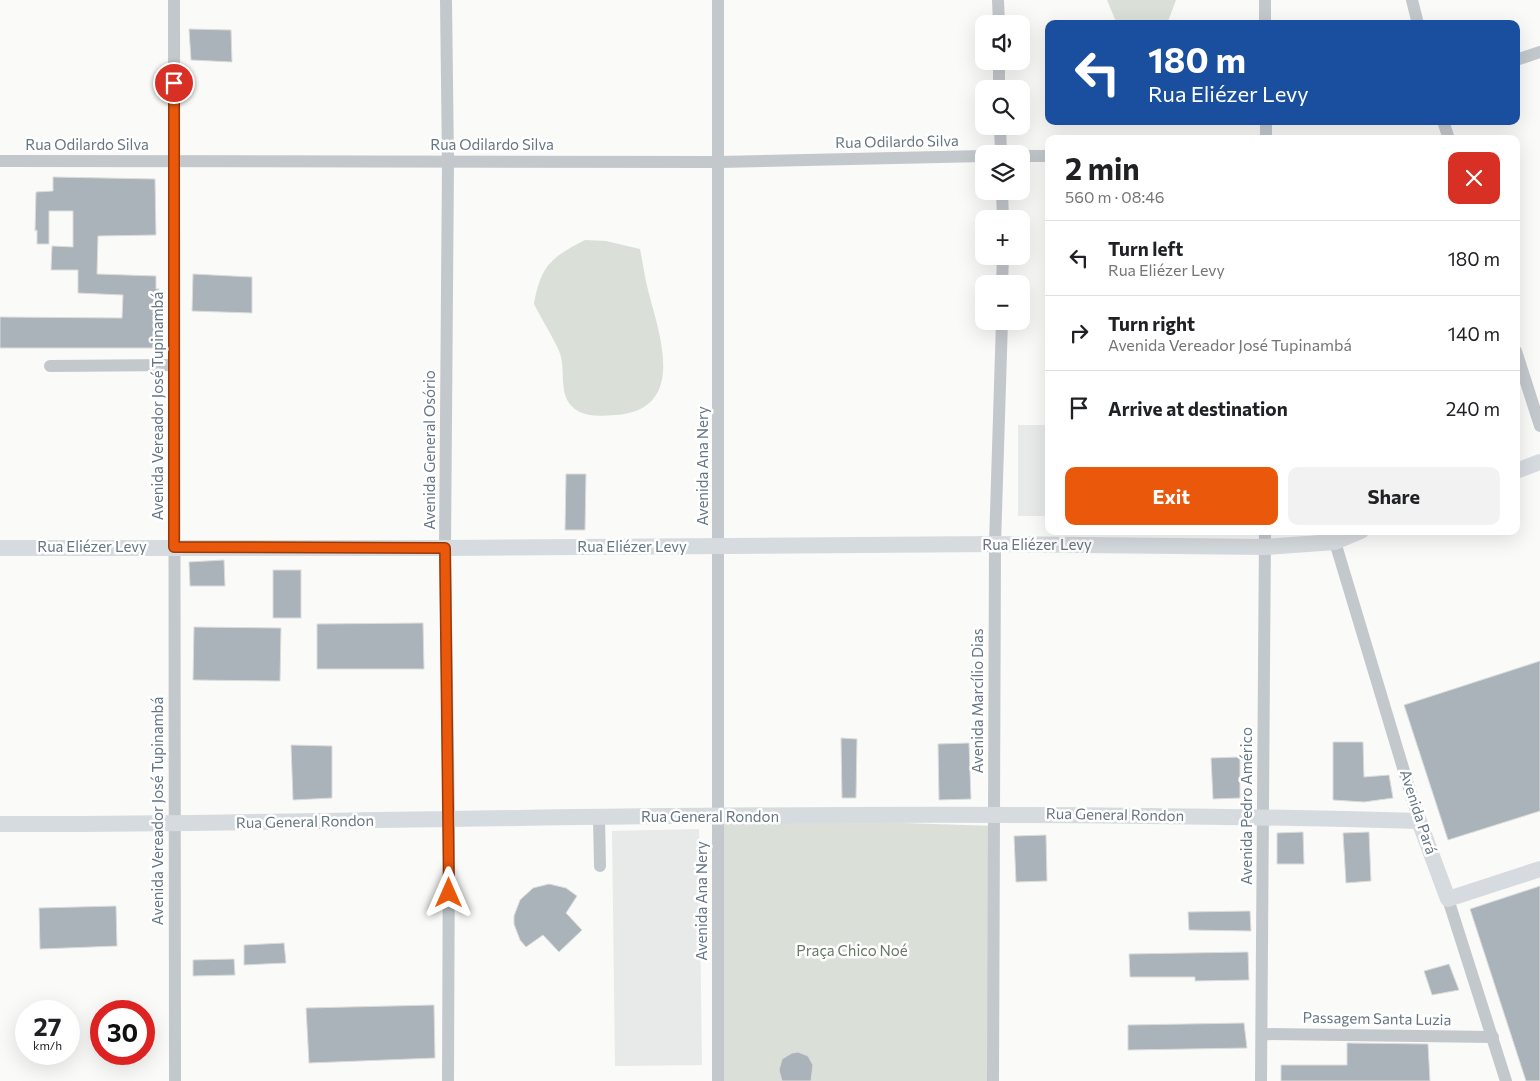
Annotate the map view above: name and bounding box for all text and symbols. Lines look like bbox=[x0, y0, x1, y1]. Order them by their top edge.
map controls bbox=[975, 15, 1030, 330]
button: sound bbox=[975, 15, 1030, 70]
text: 180 m bbox=[1148, 37, 1246, 80]
icon: left bbox=[1065, 40, 1130, 105]
pin bbox=[153, 62, 195, 104]
icon: arrive bbox=[160, 69, 188, 97]
button: search bbox=[975, 80, 1030, 135]
text: Rua Eliézer Levy bbox=[1148, 80, 1309, 107]
street label: Rua Odilardo Silva bbox=[835, 131, 959, 151]
street label: Rua Odilardo Silva bbox=[25, 135, 149, 153]
street label: Rua Odilardo Silva bbox=[430, 135, 554, 153]
button: layers bbox=[975, 145, 1030, 200]
text: 2 min bbox=[1065, 149, 1140, 186]
button: close bbox=[1448, 152, 1500, 204]
text: 560 m · 08:46 bbox=[1065, 187, 1165, 206]
button: + bbox=[975, 210, 1030, 265]
text: Turn left bbox=[1108, 237, 1183, 260]
icon: left bbox=[1065, 244, 1093, 272]
text: 180 m bbox=[1448, 247, 1500, 270]
text: Rua Eliézer Levy bbox=[1108, 260, 1225, 279]
button: − bbox=[975, 275, 1030, 330]
street label: Avenida Vereador José Tupinambá bbox=[148, 292, 166, 520]
text: Turn right bbox=[1108, 312, 1195, 335]
icon: right bbox=[1065, 319, 1093, 347]
text: 140 m bbox=[1448, 322, 1500, 345]
text: Avenida Vereador José Tupinambá bbox=[1108, 335, 1352, 354]
street label: Avenida General Osório bbox=[420, 370, 438, 530]
icon: arrive bbox=[1065, 394, 1093, 422]
text: Arrive at destination bbox=[1108, 397, 1288, 420]
text: 240 m bbox=[1446, 397, 1500, 420]
street label: Avenida Ana Nery bbox=[693, 406, 711, 526]
button: Exit bbox=[1065, 467, 1278, 525]
button: Share bbox=[1288, 467, 1500, 525]
street label: Rua Eliézer Levy bbox=[982, 535, 1092, 553]
street label: Rua Eliézer Levy bbox=[37, 537, 147, 555]
street label: Rua Eliézer Levy bbox=[577, 537, 687, 555]
street label: Avenida Marcílio Dias bbox=[968, 628, 986, 774]
street label: Avenida Vereador José Tupinambá bbox=[148, 697, 166, 925]
street label: Avenida Pedro Américo bbox=[1237, 727, 1255, 885]
street label: Avenida Pará bbox=[1397, 767, 1441, 856]
street label: Rua General Rondon bbox=[1046, 804, 1184, 824]
street label: Rua General Rondon bbox=[641, 807, 779, 825]
street label: Rua General Rondon bbox=[236, 811, 374, 831]
street label: Avenida Ana Nery bbox=[692, 841, 710, 961]
position arrow bbox=[422, 866, 474, 918]
park label: Praça Chico Noé bbox=[796, 941, 908, 959]
speed limit sign: 30 bbox=[90, 1000, 155, 1065]
street label: Passagem Santa Luzia bbox=[1302, 1008, 1452, 1028]
text: 27 bbox=[34, 1011, 61, 1041]
text: km/h bbox=[33, 1038, 62, 1052]

